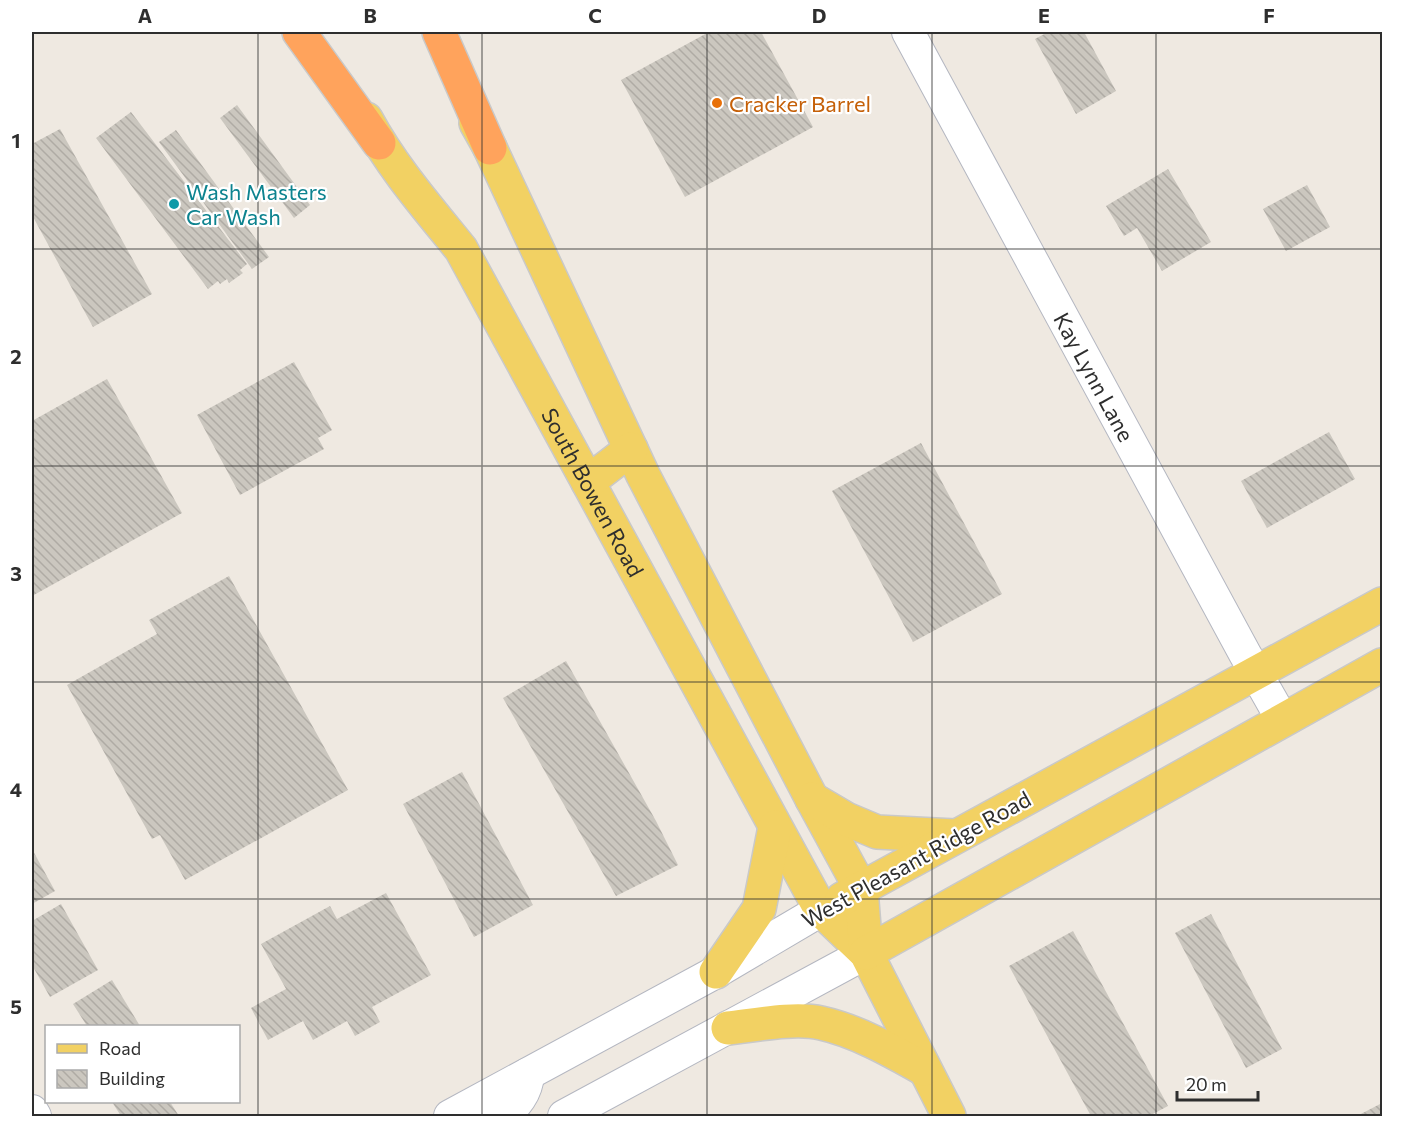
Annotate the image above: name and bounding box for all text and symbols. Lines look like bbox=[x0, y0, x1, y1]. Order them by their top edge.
text: A bbox=[138, 3, 152, 27]
text: B bbox=[363, 3, 377, 27]
text: C bbox=[588, 3, 602, 27]
text: D bbox=[812, 3, 826, 27]
text: E bbox=[1038, 3, 1050, 27]
text: F bbox=[1263, 3, 1275, 27]
place label: Cracker Barrel bbox=[729, 90, 871, 117]
marker: Cracker Barrel bbox=[710, 96, 724, 110]
text: 1 bbox=[11, 128, 21, 152]
place label: Wash Masters Car Wash bbox=[186, 178, 327, 230]
marker: Wash Masters Car Wash bbox=[167, 197, 181, 211]
street label: Kay Lynn Lane bbox=[1049, 307, 1141, 446]
text: 2 bbox=[10, 344, 22, 368]
street label: South Bowen Road bbox=[536, 403, 650, 581]
text: 3 bbox=[10, 561, 22, 585]
text: 4 bbox=[10, 777, 22, 801]
street label: West Pleasant Ridge Road bbox=[797, 785, 1035, 933]
text: 5 bbox=[10, 994, 22, 1018]
legend bbox=[45, 1025, 240, 1103]
text: Road bbox=[99, 1037, 141, 1059]
scale bar bbox=[1177, 1064, 1258, 1102]
text: Building bbox=[99, 1067, 165, 1089]
text: 20 m bbox=[1186, 1073, 1227, 1095]

